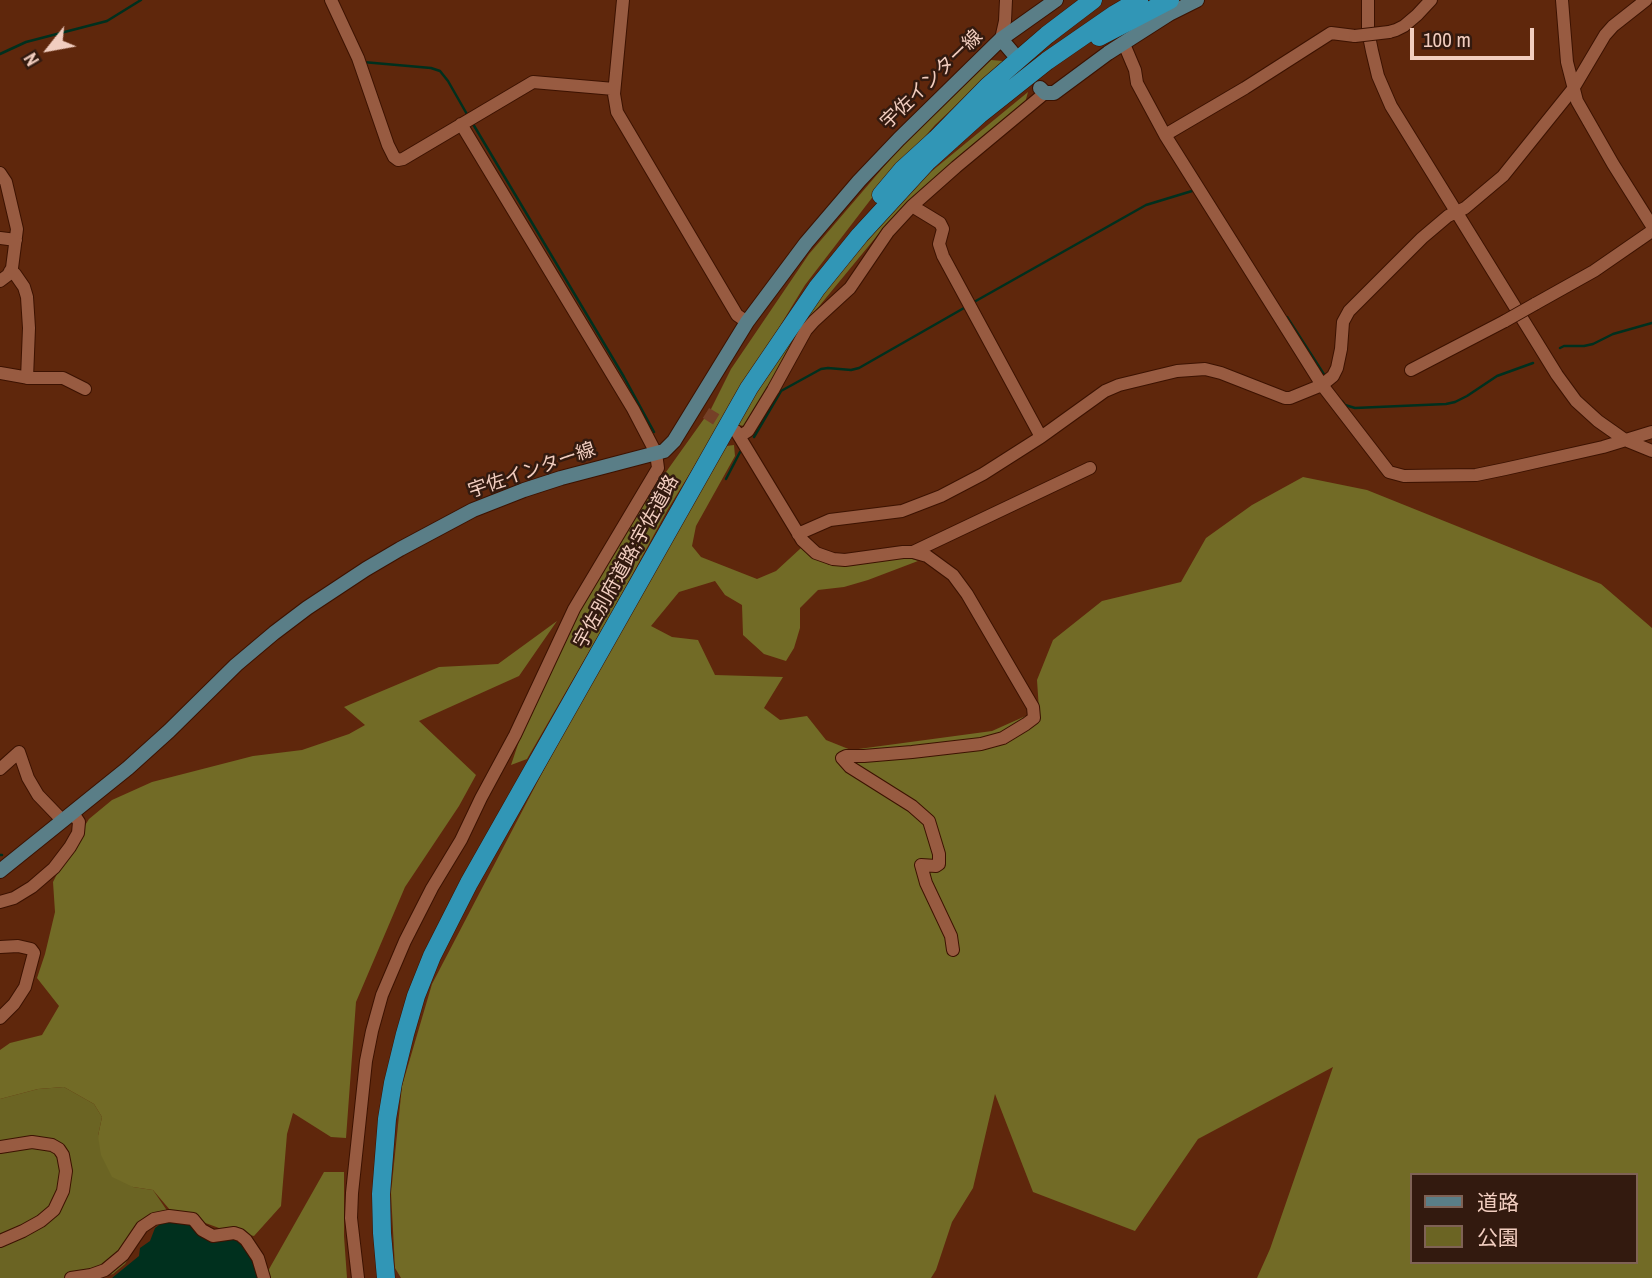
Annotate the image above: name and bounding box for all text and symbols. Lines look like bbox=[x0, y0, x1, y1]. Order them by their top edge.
north arrow bbox=[14, 14, 84, 84]
scale bar bbox=[1414, 14, 1538, 58]
text: 100 m bbox=[1423, 25, 1471, 54]
street label: 宇佐インター線 bbox=[876, 26, 988, 134]
text: N bbox=[17, 48, 45, 71]
street label: 宇佐インター線 bbox=[465, 439, 599, 503]
street label: 宇佐別府道路;宇佐道路 bbox=[570, 471, 684, 653]
legend bbox=[1410, 1173, 1638, 1264]
text: 道路 bbox=[1477, 1188, 1519, 1217]
text: 公園 bbox=[1477, 1223, 1519, 1252]

